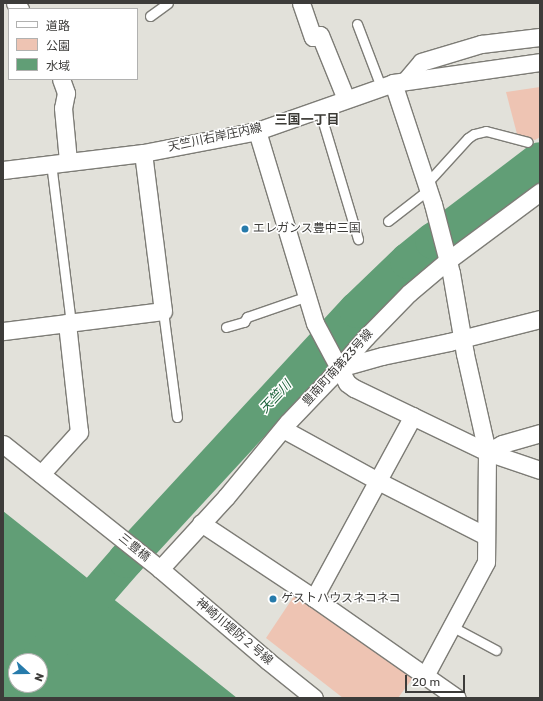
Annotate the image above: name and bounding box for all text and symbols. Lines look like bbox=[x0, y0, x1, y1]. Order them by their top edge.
legend bbox=[8, 8, 138, 80]
text: 道路 bbox=[46, 19, 70, 33]
text: 公園 bbox=[46, 39, 70, 53]
text: 水域 bbox=[46, 59, 70, 73]
district label: 三国一丁目 bbox=[275, 112, 339, 128]
street label: 天竺川右岸庄内線 bbox=[167, 121, 263, 155]
place label: エレガンス豊中三国 bbox=[253, 222, 361, 236]
marker: エレガンス豊中三国 bbox=[240, 224, 250, 234]
street label: 豊南町南第23号線 bbox=[300, 327, 376, 409]
water label: 天竺川 bbox=[257, 377, 295, 417]
street label: 三豊橋 bbox=[115, 531, 153, 565]
place label: ゲストハウスネコネコ bbox=[281, 592, 401, 606]
marker: ゲストハウスネコネコ bbox=[268, 594, 278, 604]
street label: 神崎川堤防２号線 bbox=[193, 596, 275, 668]
north arrow bbox=[8, 653, 48, 693]
scale bar bbox=[407, 667, 467, 693]
text: N bbox=[31, 671, 46, 683]
text: 20 m bbox=[412, 675, 440, 689]

